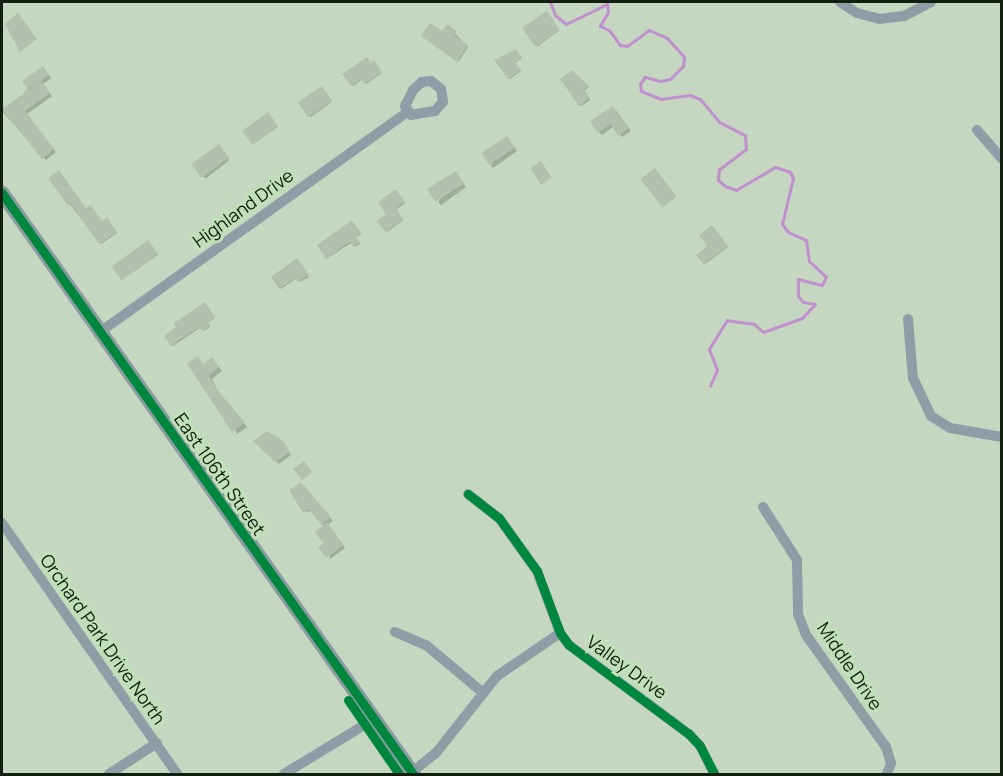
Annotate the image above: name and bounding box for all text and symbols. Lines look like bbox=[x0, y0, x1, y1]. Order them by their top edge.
street label: Highland Drive bbox=[188, 164, 298, 252]
street label: East 106th Street bbox=[170, 409, 270, 539]
street label: Orchard Park Drive North bbox=[36, 550, 170, 728]
street label: Middle Drive bbox=[813, 618, 887, 714]
street label: Valley Drive bbox=[583, 631, 671, 703]

